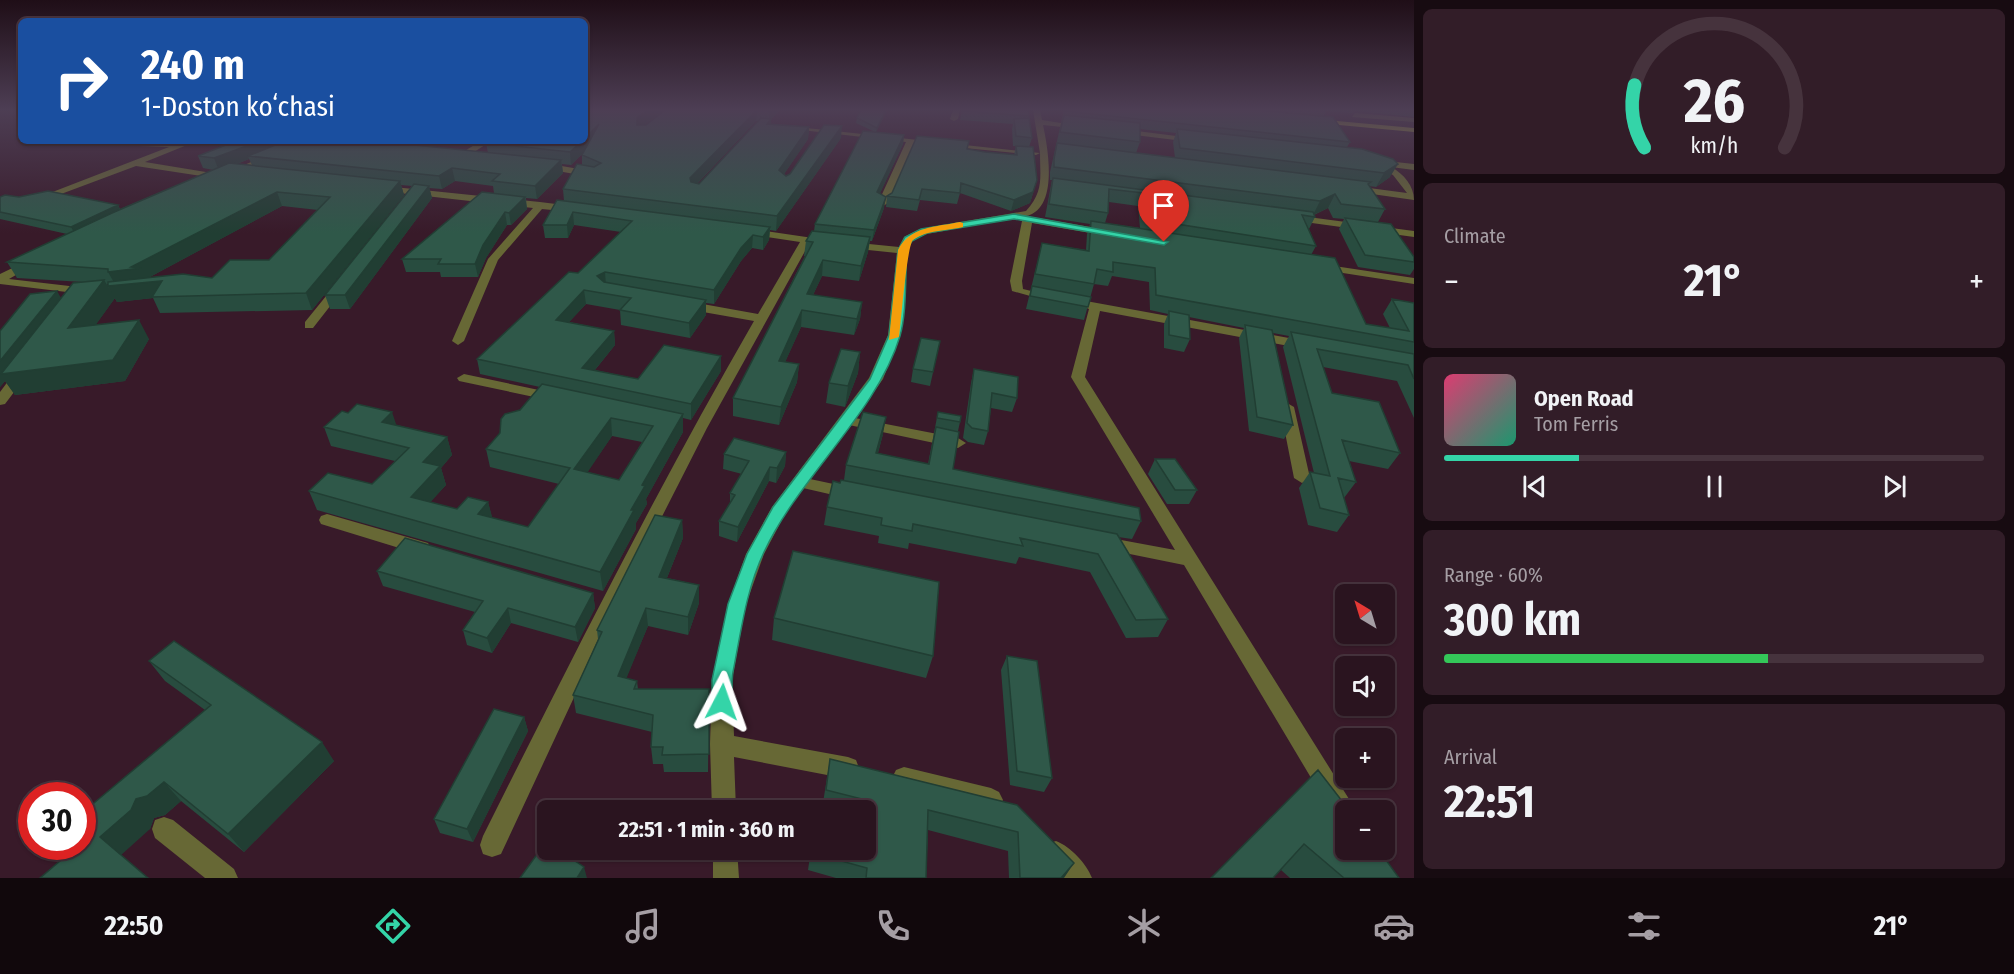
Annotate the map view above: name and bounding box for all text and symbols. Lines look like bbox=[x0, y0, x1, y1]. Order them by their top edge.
text: 240 m bbox=[141, 40, 245, 90]
icon: right bbox=[42, 42, 120, 120]
text: 26 bbox=[1682, 65, 1745, 140]
text: 1-Doston koʻchasi bbox=[141, 91, 335, 123]
text: km/h bbox=[1690, 134, 1738, 160]
pin bbox=[1138, 180, 1189, 242]
icon: arrive bbox=[1147, 189, 1180, 222]
text: Climate bbox=[1444, 224, 1506, 248]
text: 21° bbox=[1684, 254, 1744, 308]
text: − bbox=[1444, 262, 1459, 302]
text: + bbox=[1969, 262, 1984, 302]
text: Open Road bbox=[1534, 385, 1634, 412]
text: Tom Ferris bbox=[1534, 412, 1618, 436]
icon: previous bbox=[1518, 470, 1551, 503]
icon: pause bbox=[1698, 470, 1731, 503]
icon: next bbox=[1878, 470, 1911, 503]
text: Range · 60% bbox=[1444, 563, 1543, 587]
north arrow bbox=[1335, 584, 1395, 644]
map controls bbox=[1335, 584, 1395, 860]
text: 300 km bbox=[1444, 593, 1581, 647]
button: sound bbox=[1335, 656, 1395, 716]
position arrow bbox=[690, 670, 754, 734]
button: + bbox=[1335, 728, 1395, 788]
text: Arrival bbox=[1444, 745, 1497, 769]
text: 22:51 bbox=[1444, 775, 1535, 829]
speed limit sign: 30 bbox=[18, 782, 96, 860]
button: − bbox=[1335, 800, 1395, 860]
text: 22:51 · 1 min · 360 m bbox=[618, 816, 795, 843]
icon: directions bbox=[372, 905, 414, 947]
icon: music bbox=[622, 905, 664, 947]
icon: phone bbox=[872, 905, 914, 947]
icon: climate bbox=[1123, 905, 1165, 947]
icon: car bbox=[1373, 905, 1415, 947]
icon: filters bbox=[1623, 905, 1665, 947]
text: 22:50 bbox=[104, 910, 164, 942]
text: 21° bbox=[1874, 910, 1910, 942]

